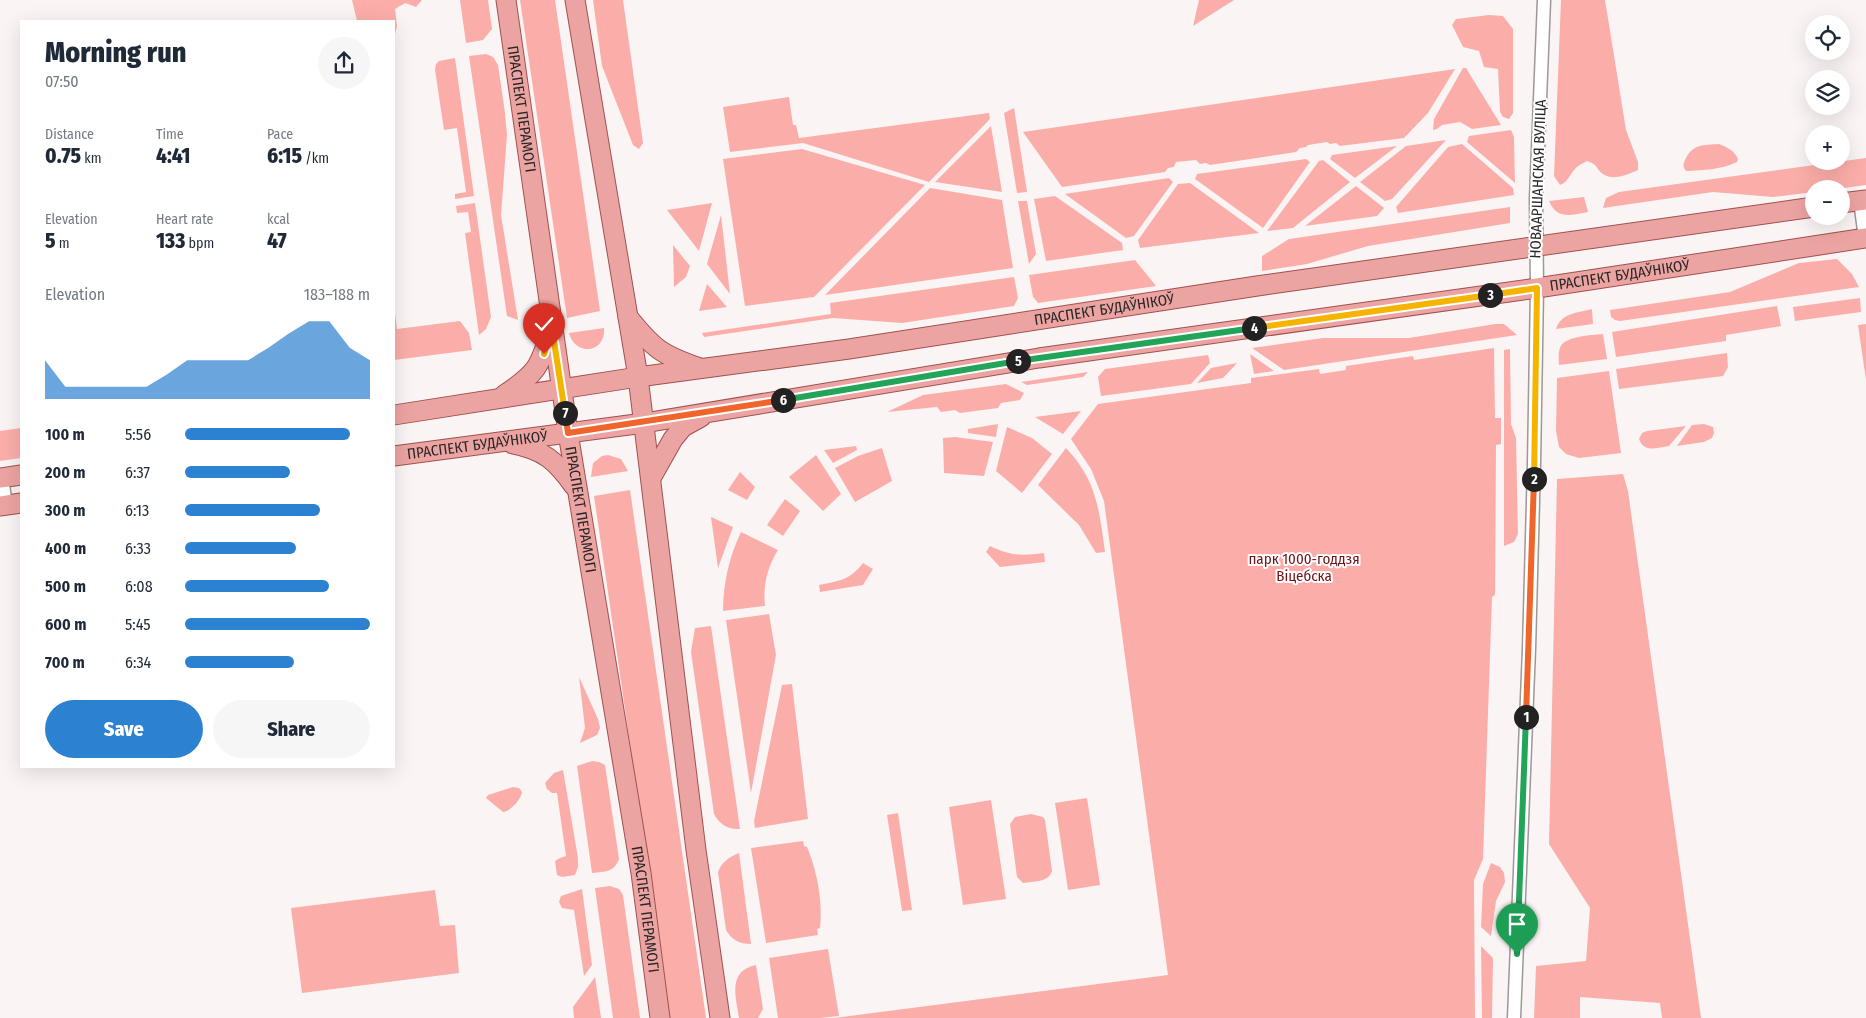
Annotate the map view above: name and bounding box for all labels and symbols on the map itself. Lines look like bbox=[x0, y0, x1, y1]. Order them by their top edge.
street label: ПРАСПЕКТ ПЕРАМОГІ bbox=[504, 44, 540, 173]
street label: НОВААРШАНСКАЯ ВУЛІЦА bbox=[1526, 99, 1550, 259]
street label: ПРАСПЕКТ БУДАЎНІКОЎ bbox=[1548, 256, 1692, 295]
pin: 3 bbox=[1478, 282, 1502, 308]
street label: ПРАСПЕКТ БУДАЎНІКОЎ bbox=[1033, 290, 1176, 329]
pin bbox=[523, 303, 565, 354]
pin: 4 bbox=[1242, 316, 1266, 340]
pin: 5 bbox=[1006, 348, 1030, 374]
pin: 6 bbox=[770, 388, 796, 412]
pin: 7 bbox=[552, 400, 578, 426]
street label: ПРАСПЕКТ БУДАЎНІКОЎ bbox=[406, 427, 549, 463]
street label: ПРАСПЕКТ ПЕРАМОГІ bbox=[561, 445, 600, 574]
pin: 2 bbox=[1522, 466, 1546, 492]
park label: парк 1000-годдзя Віцебска bbox=[1248, 550, 1360, 585]
pin: 1 bbox=[1514, 704, 1538, 730]
street label: ПРАСПЕКТ ПЕРАМОГІ bbox=[628, 845, 663, 974]
pin bbox=[1496, 903, 1538, 954]

